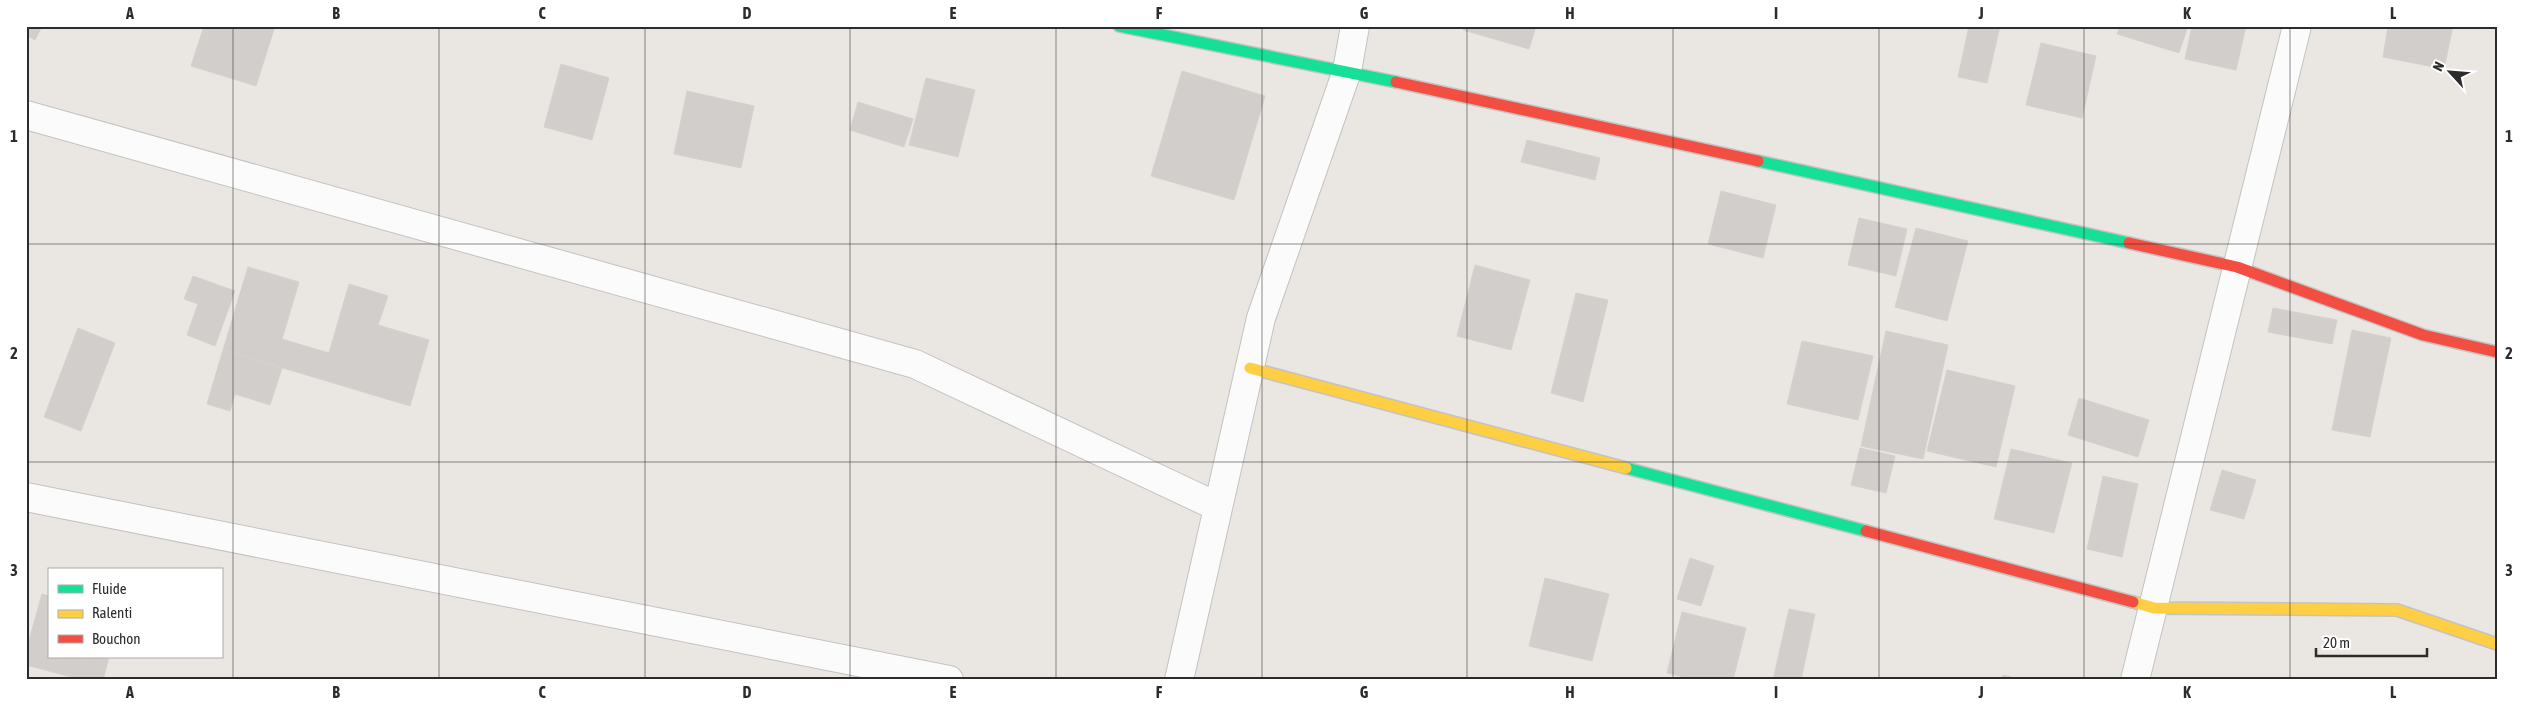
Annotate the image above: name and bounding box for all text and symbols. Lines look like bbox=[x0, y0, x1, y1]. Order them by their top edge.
text: A bbox=[125, 4, 134, 22]
text: B bbox=[332, 4, 340, 22]
text: C bbox=[538, 4, 546, 22]
text: D bbox=[743, 4, 752, 22]
text: E bbox=[950, 4, 957, 22]
text: F bbox=[1156, 4, 1163, 22]
text: G bbox=[1360, 4, 1369, 22]
text: H bbox=[1565, 4, 1575, 22]
text: I bbox=[1774, 4, 1778, 22]
text: J bbox=[1977, 4, 1984, 22]
text: K bbox=[2183, 4, 2191, 22]
text: L bbox=[2390, 4, 2397, 22]
north arrow bbox=[2426, 48, 2476, 98]
text: N bbox=[2429, 59, 2447, 74]
text: 1 bbox=[10, 127, 18, 145]
text: 1 bbox=[2505, 127, 2513, 145]
text: 2 bbox=[10, 344, 18, 362]
text: 2 bbox=[2505, 344, 2513, 362]
text: 3 bbox=[10, 561, 18, 579]
text: 3 bbox=[2505, 561, 2513, 579]
legend bbox=[48, 568, 222, 658]
text: Fluide bbox=[92, 580, 127, 597]
text: Ralenti bbox=[92, 604, 132, 621]
scale bar bbox=[2316, 626, 2427, 658]
text: Bouchon bbox=[92, 630, 141, 647]
text: 20 m bbox=[2323, 634, 2350, 651]
text: A bbox=[125, 683, 134, 701]
text: B bbox=[332, 683, 340, 701]
text: C bbox=[538, 683, 546, 701]
text: D bbox=[743, 683, 752, 701]
text: E bbox=[950, 683, 957, 701]
text: F bbox=[1156, 683, 1163, 701]
text: G bbox=[1360, 683, 1369, 701]
text: H bbox=[1565, 683, 1575, 701]
text: I bbox=[1774, 683, 1778, 701]
text: J bbox=[1977, 683, 1984, 701]
text: K bbox=[2183, 683, 2191, 701]
text: L bbox=[2390, 683, 2397, 701]

